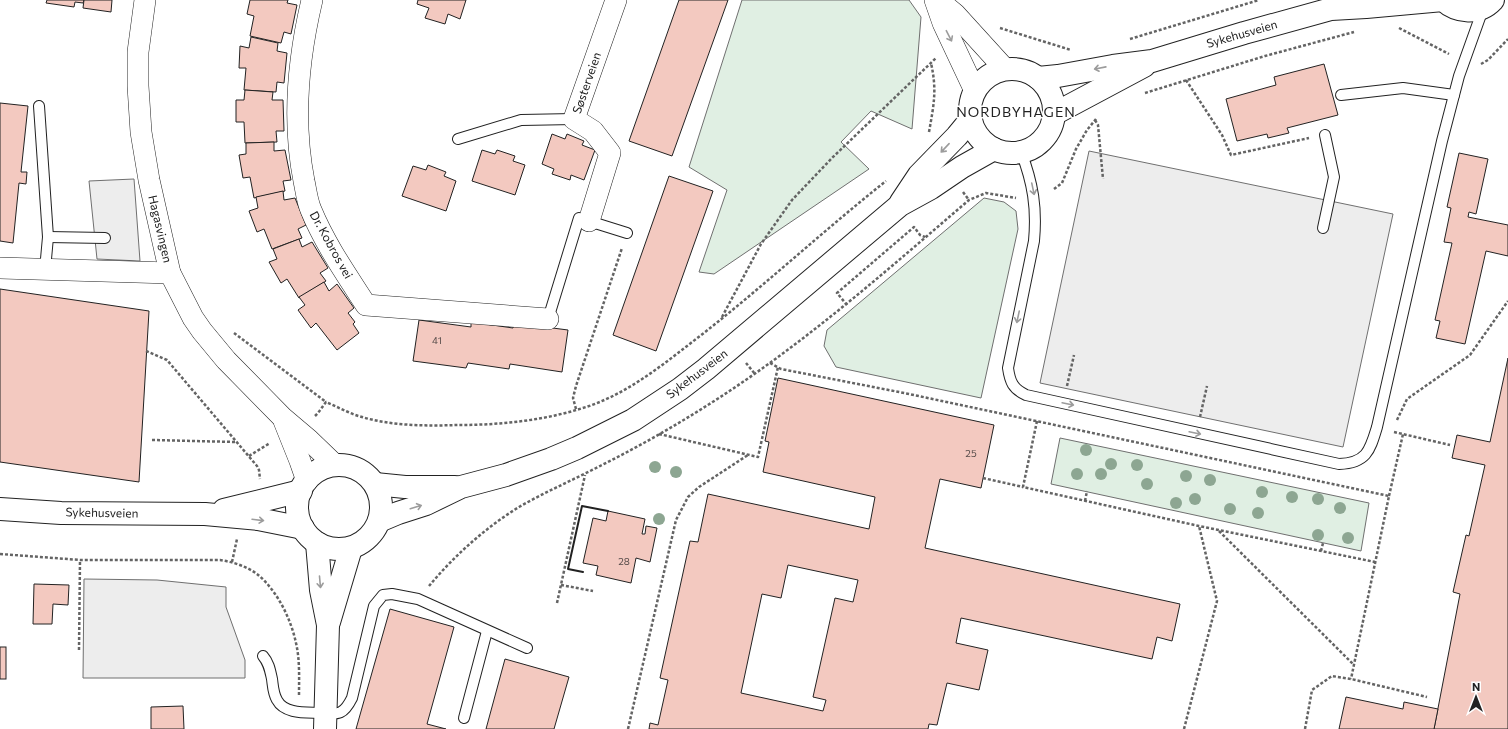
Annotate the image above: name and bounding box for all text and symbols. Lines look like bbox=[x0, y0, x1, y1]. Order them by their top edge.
street label: Sykehusveien bbox=[1205, 16, 1279, 50]
one-way arrow bbox=[946, 30, 954, 42]
street label: Søsterveien bbox=[569, 50, 603, 115]
one-way arrow bbox=[1094, 64, 1107, 72]
district label: NORDBYHAGEN bbox=[956, 103, 1076, 120]
one-way arrow bbox=[940, 143, 950, 153]
one-way arrow bbox=[1029, 183, 1037, 196]
street label: Hagasvingen bbox=[146, 194, 176, 264]
street label: Dr. Kobros vei bbox=[308, 208, 356, 281]
one-way arrow bbox=[1014, 311, 1022, 324]
house number: 41 bbox=[432, 334, 442, 346]
street label: Sykehusveien bbox=[663, 346, 730, 401]
one-way arrow bbox=[1061, 401, 1074, 409]
one-way arrow bbox=[1188, 429, 1201, 437]
house number: 25 bbox=[965, 447, 977, 459]
one-way arrow bbox=[409, 503, 422, 510]
street label: Sykehusveien bbox=[65, 504, 139, 520]
one-way arrow bbox=[251, 516, 264, 523]
house number: 28 bbox=[618, 555, 630, 567]
one-way arrow bbox=[317, 575, 324, 588]
north arrow bbox=[1456, 677, 1496, 717]
text: N bbox=[1472, 680, 1480, 693]

